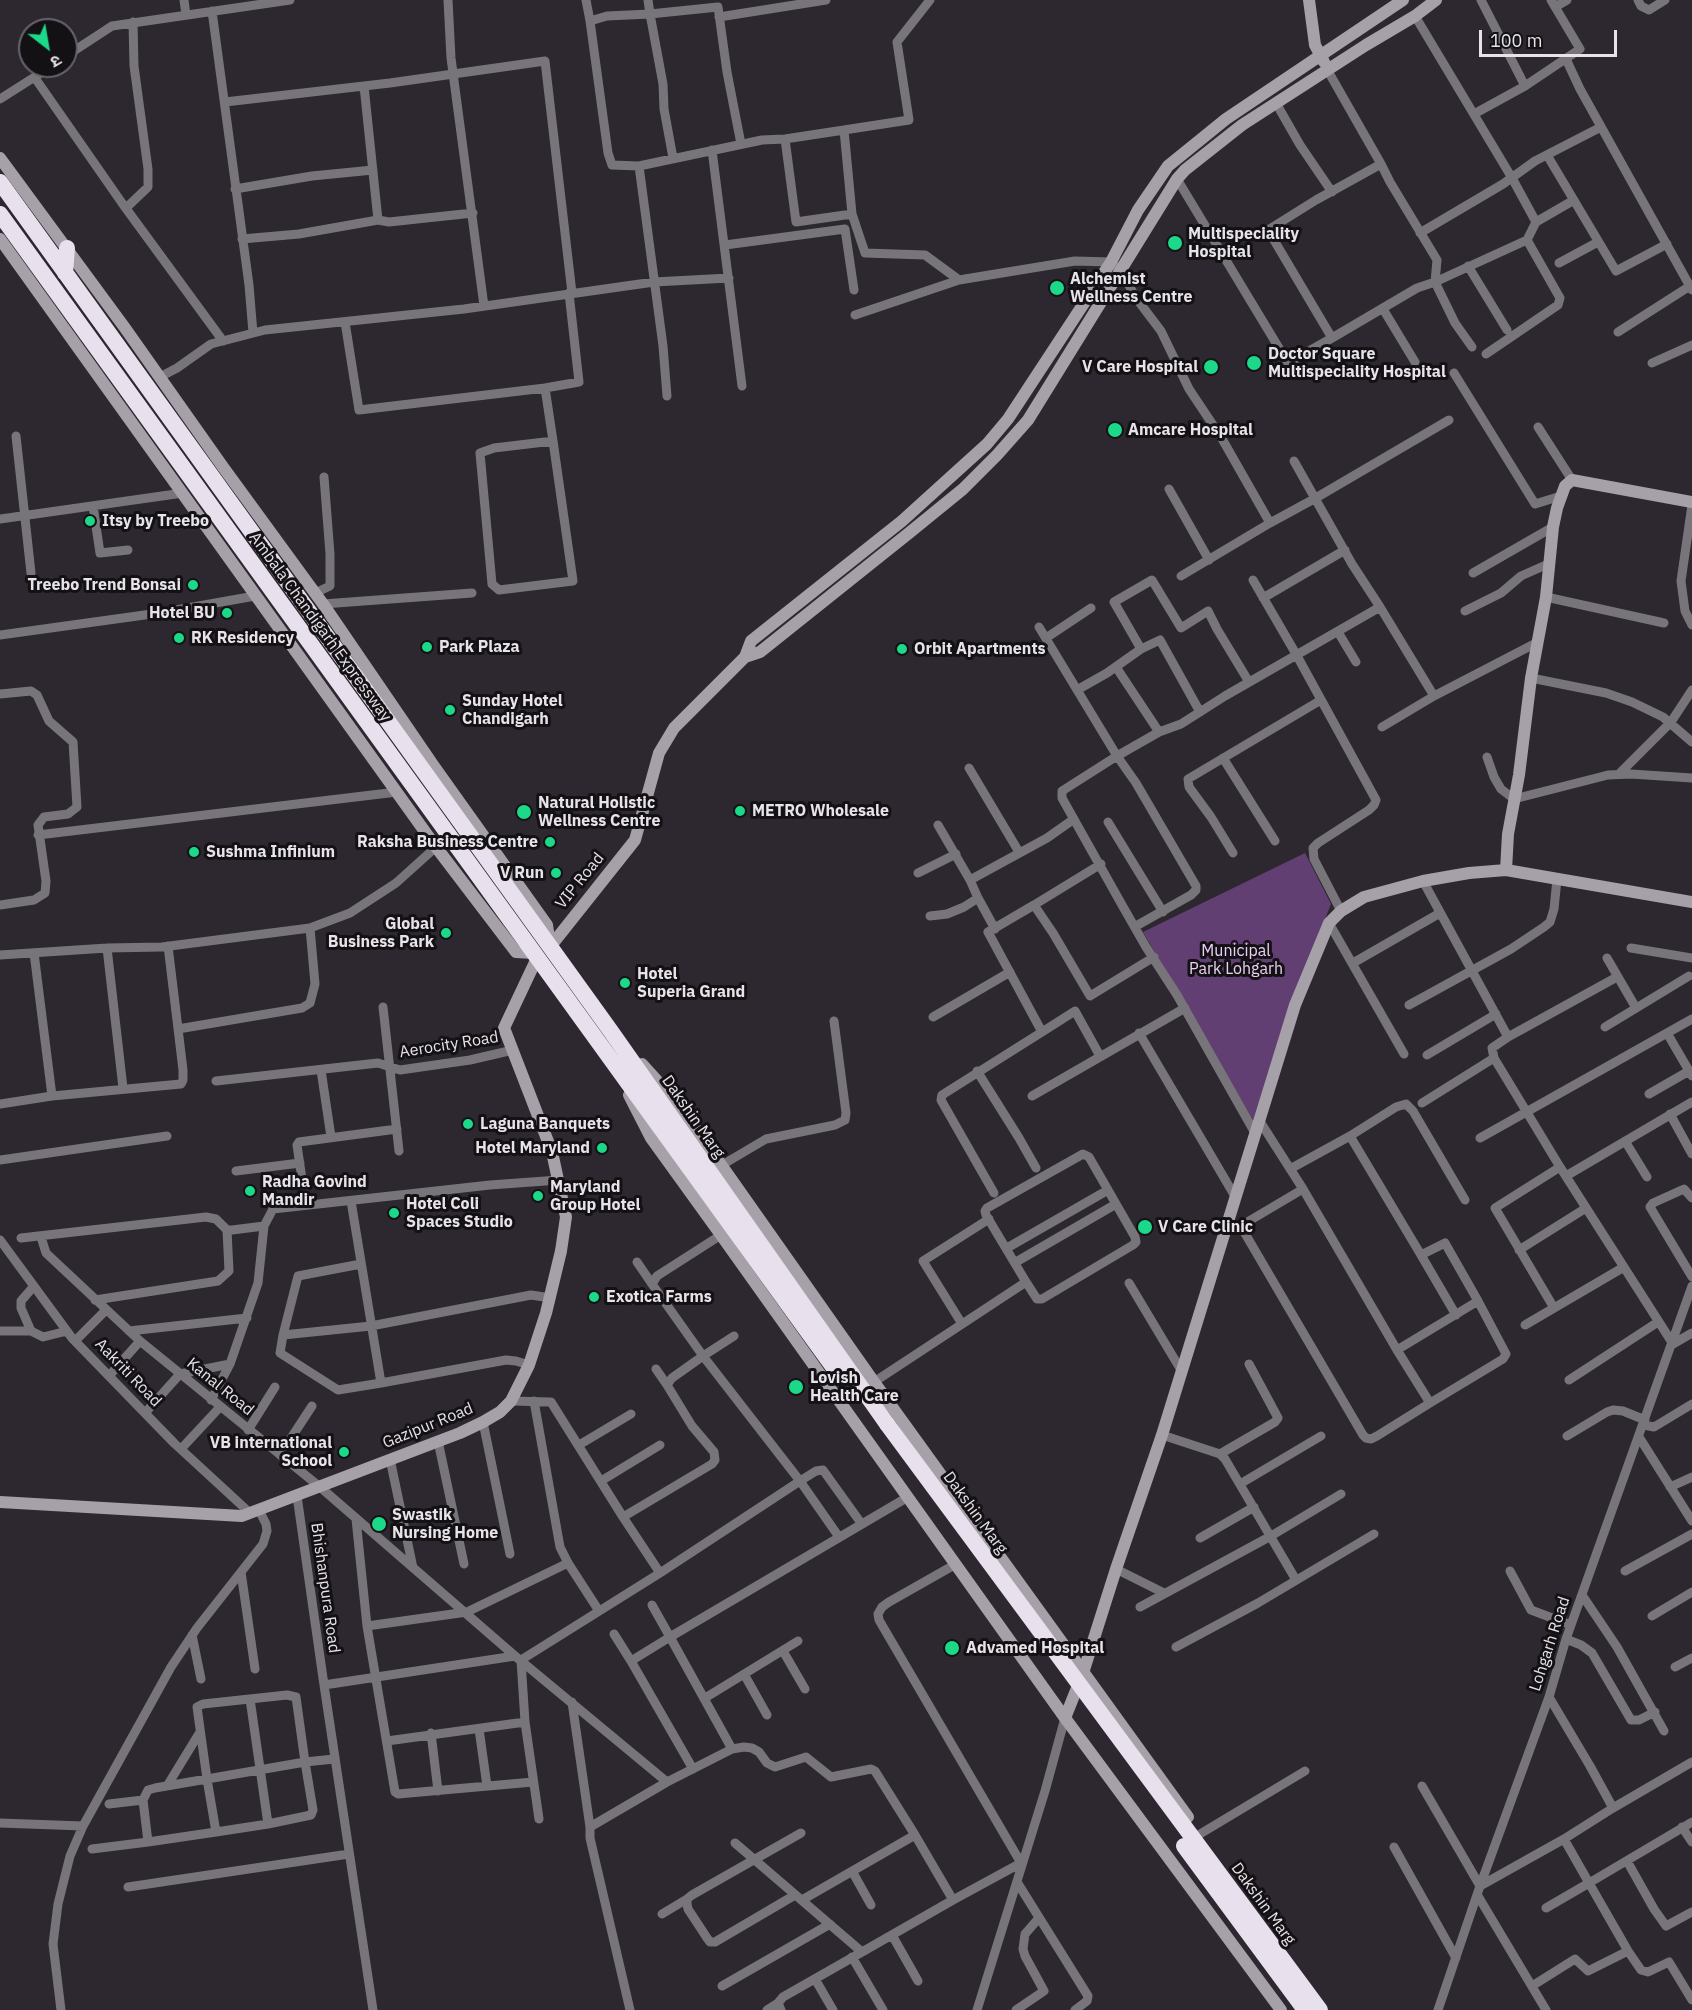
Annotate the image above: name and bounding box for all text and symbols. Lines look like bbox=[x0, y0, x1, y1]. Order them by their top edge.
north arrow bbox=[18, 18, 78, 78]
scale bar bbox=[1482, 18, 1620, 56]
text: 100 m bbox=[1490, 29, 1542, 52]
text: उ bbox=[47, 51, 65, 73]
place label: Multispeciality Hospital bbox=[1188, 224, 1299, 262]
marker: Multispeciality Hospital bbox=[1166, 234, 1184, 252]
place label: Alchemist Wellness Centre bbox=[1070, 269, 1192, 307]
marker: Alchemist Wellness Centre bbox=[1048, 279, 1066, 297]
place label: Doctor Square Multispeciality Hospital bbox=[1268, 344, 1446, 382]
marker: Doctor Square Multispeciality Hospital bbox=[1245, 354, 1263, 372]
place label: V Care Hospital bbox=[1082, 357, 1198, 377]
marker: V Care Hospital bbox=[1202, 358, 1220, 376]
place label: Amcare Hospital bbox=[1128, 420, 1253, 440]
marker: Amcare Hospital bbox=[1106, 421, 1124, 439]
place label: Itsy by Treebo bbox=[102, 511, 209, 531]
marker: Itsy by Treebo bbox=[83, 514, 97, 528]
street label: Ambala Chandigarh Expressway bbox=[245, 528, 395, 726]
place label: Treebo Trend Bonsai bbox=[27, 575, 181, 595]
marker: Treebo Trend Bonsai bbox=[186, 578, 200, 592]
place label: Hotel BU bbox=[149, 603, 215, 623]
marker: Hotel BU bbox=[220, 606, 234, 620]
place label: RK Residency bbox=[191, 628, 294, 648]
marker: RK Residency bbox=[172, 631, 186, 645]
place label: Park Plaza bbox=[439, 637, 520, 657]
place label: Orbit Apartments bbox=[914, 639, 1046, 659]
marker: Park Plaza bbox=[420, 640, 434, 654]
marker: Orbit Apartments bbox=[895, 642, 909, 656]
place label: Sunday Hotel Chandigarh bbox=[462, 691, 562, 729]
marker: Sunday Hotel Chandigarh bbox=[443, 703, 457, 717]
place label: Natural Holistic Wellness Centre bbox=[538, 793, 660, 831]
place label: METRO Wholesale bbox=[752, 801, 889, 821]
marker: Natural Holistic Wellness Centre bbox=[515, 803, 533, 821]
marker: METRO Wholesale bbox=[733, 804, 747, 818]
place label: Raksha Business Centre bbox=[357, 832, 538, 852]
marker: Raksha Business Centre bbox=[543, 835, 557, 849]
place label: Sushma Infinium bbox=[206, 842, 335, 862]
marker: Sushma Infinium bbox=[187, 845, 201, 859]
street label: VIP Road bbox=[552, 849, 608, 913]
place label: V Run bbox=[500, 863, 544, 883]
marker: V Run bbox=[549, 866, 563, 880]
place label: Global Business Park bbox=[328, 914, 434, 952]
marker: Global Business Park bbox=[439, 926, 453, 940]
park label: Municipal Park Lohgarh bbox=[1189, 941, 1283, 979]
place label: Hotel Superia Grand bbox=[637, 964, 745, 1002]
marker: Hotel Superia Grand bbox=[618, 976, 632, 990]
street label: Aerocity Road bbox=[398, 1028, 500, 1062]
street label: Dakshin Marg bbox=[657, 1072, 729, 1162]
place label: Laguna Banquets bbox=[480, 1114, 610, 1134]
marker: Laguna Banquets bbox=[461, 1117, 475, 1131]
place label: Hotel Maryland bbox=[475, 1138, 590, 1158]
marker: Hotel Maryland bbox=[595, 1141, 609, 1155]
place label: Radha Govind Mandir bbox=[262, 1172, 367, 1210]
place label: Maryland Group Hotel bbox=[550, 1177, 640, 1215]
marker: Radha Govind Mandir bbox=[243, 1184, 257, 1198]
marker: Maryland Group Hotel bbox=[531, 1189, 545, 1203]
place label: Hotel Coli Spaces Studio bbox=[406, 1194, 513, 1232]
marker: Hotel Coli Spaces Studio bbox=[387, 1206, 401, 1220]
place label: V Care Clinic bbox=[1158, 1217, 1253, 1237]
marker: V Care Clinic bbox=[1136, 1218, 1154, 1236]
place label: Exotica Farms bbox=[606, 1287, 712, 1307]
marker: Exotica Farms bbox=[587, 1290, 601, 1304]
street label: Aakriti Road bbox=[91, 1335, 165, 1411]
street label: Kanal Road bbox=[182, 1354, 258, 1420]
place label: Lovish Health Care bbox=[810, 1368, 899, 1406]
marker: Lovish Health Care bbox=[787, 1378, 805, 1396]
street label: Gazipur Road bbox=[380, 1399, 476, 1453]
place label: VB international School bbox=[210, 1433, 332, 1471]
marker: VB international School bbox=[337, 1445, 351, 1459]
street label: Dakshin Marg bbox=[939, 1468, 1011, 1558]
place label: Swastik Nursing Home bbox=[392, 1505, 498, 1543]
marker: Swastik Nursing Home bbox=[370, 1515, 388, 1533]
street label: Bhishanpura Road bbox=[306, 1522, 344, 1654]
street label: Lohgarh Road bbox=[1526, 1594, 1574, 1694]
place label: Advamed Hospital bbox=[966, 1638, 1104, 1658]
marker: Advamed Hospital bbox=[943, 1639, 961, 1657]
street label: Dakshin Marg bbox=[1227, 1859, 1299, 1949]

